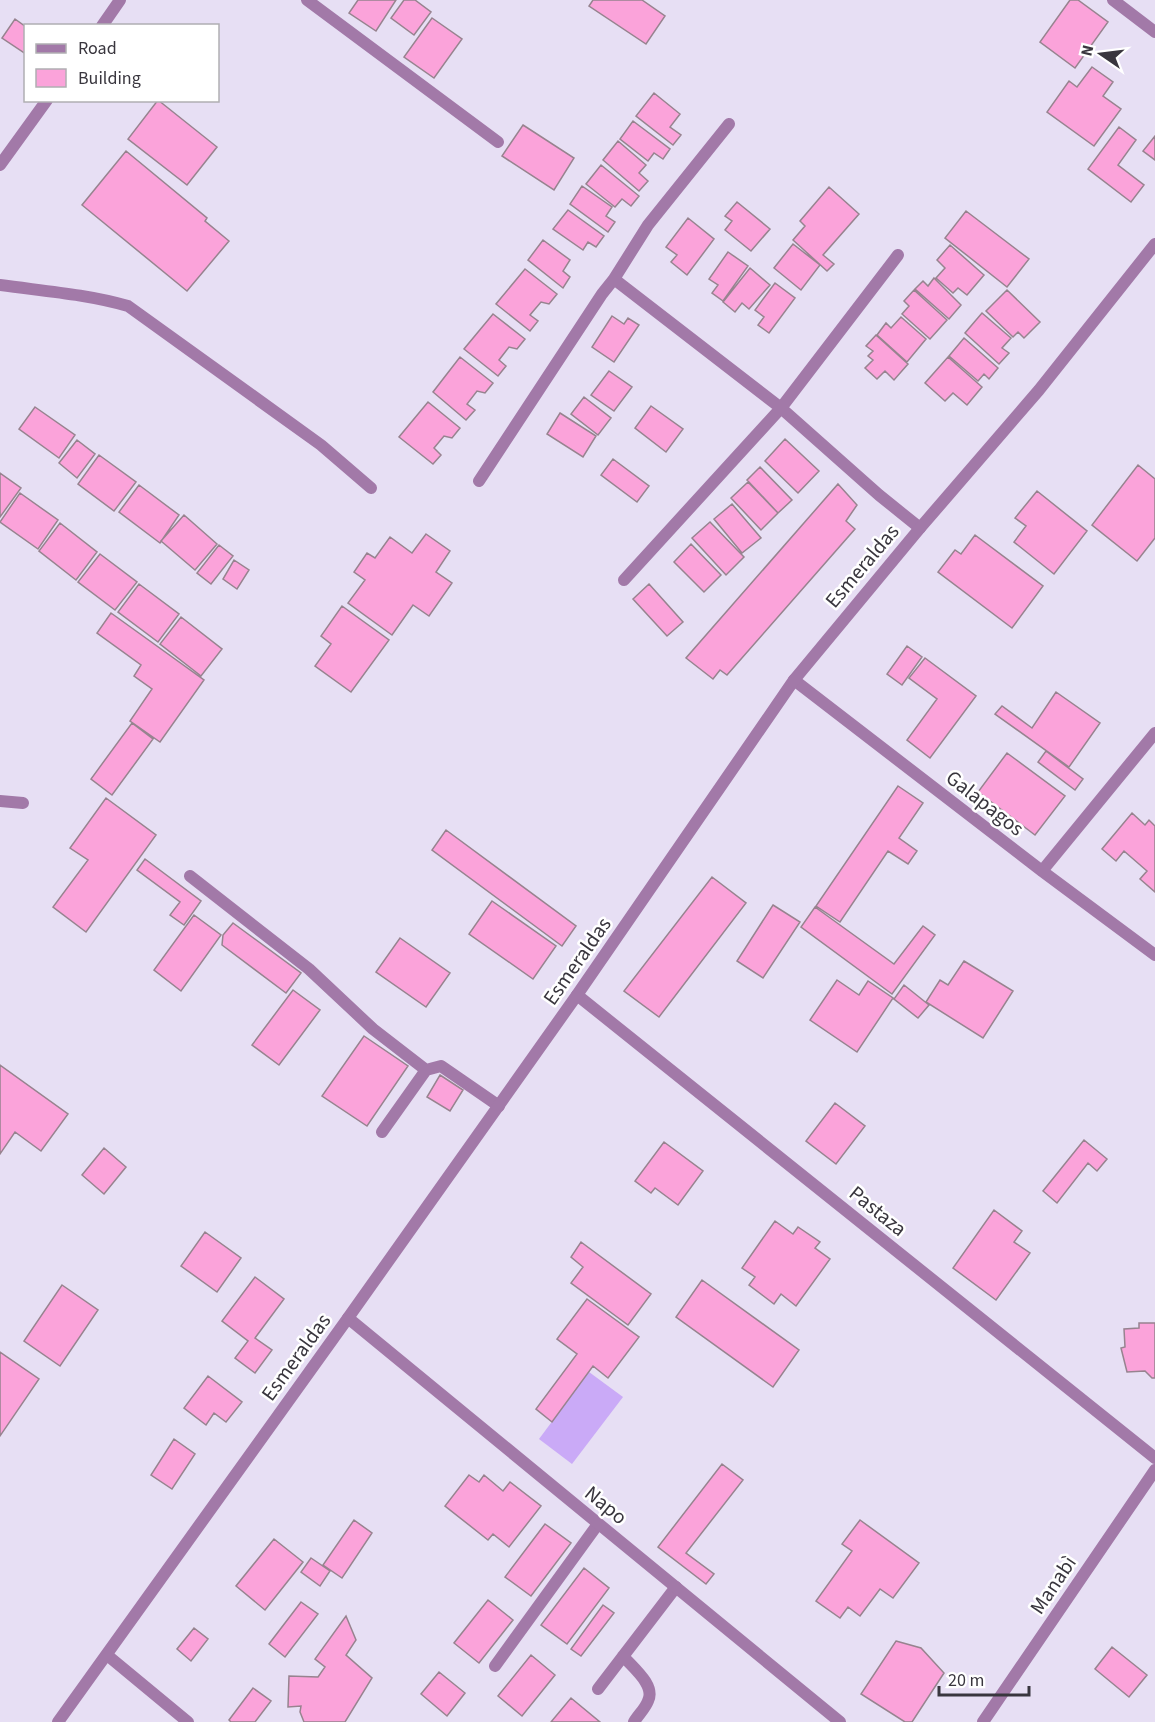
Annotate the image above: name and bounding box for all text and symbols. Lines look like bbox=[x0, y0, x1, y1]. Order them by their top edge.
legend bbox=[24, 24, 219, 102]
north arrow bbox=[1071, 24, 1131, 84]
text: Road bbox=[78, 36, 117, 61]
text: N bbox=[1075, 43, 1099, 58]
text: Building bbox=[78, 66, 141, 91]
street label: Esmeraldas bbox=[818, 517, 906, 615]
street label: Galapagos bbox=[940, 763, 1031, 843]
street label: Esmeraldas bbox=[536, 911, 618, 1011]
street label: Pastaza bbox=[843, 1179, 913, 1243]
street label: Esmeraldas bbox=[254, 1307, 338, 1407]
street label: Napo bbox=[578, 1478, 634, 1532]
street label: Manabì bbox=[1022, 1550, 1084, 1620]
scale bar bbox=[939, 1659, 1029, 1697]
text: 20 m bbox=[948, 1668, 984, 1693]

